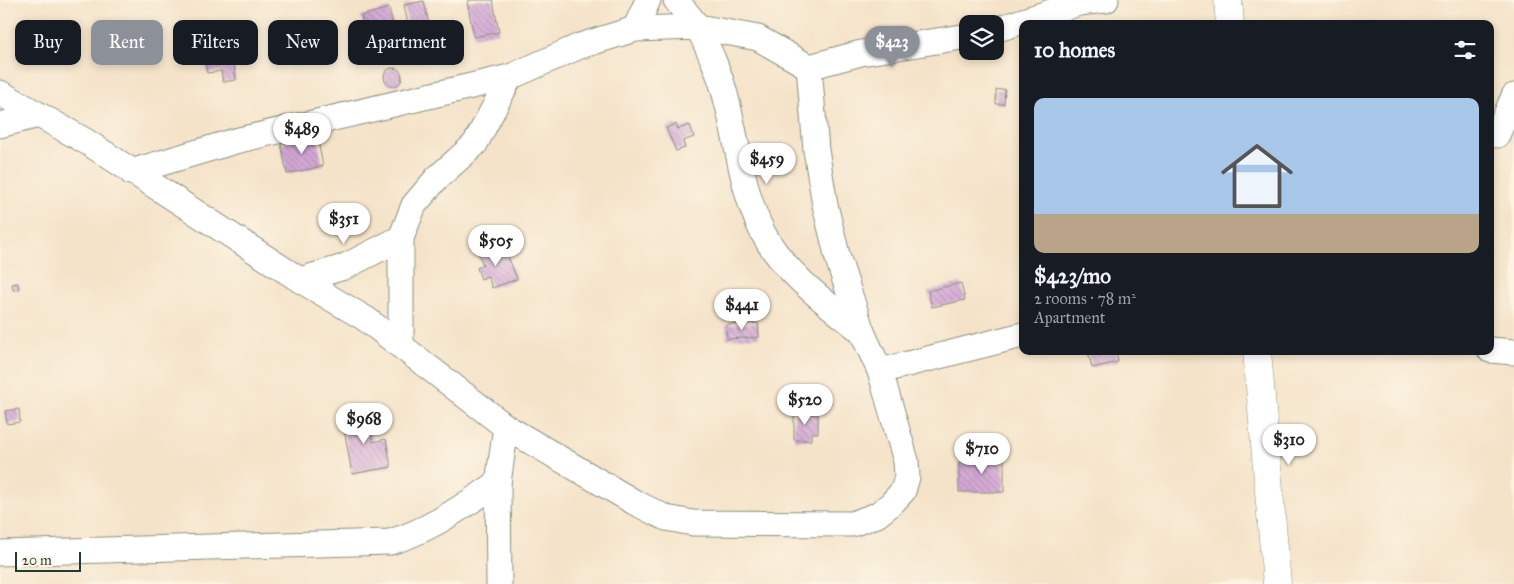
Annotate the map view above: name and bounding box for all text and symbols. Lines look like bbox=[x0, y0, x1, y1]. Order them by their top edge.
map controls bbox=[959, 15, 1004, 60]
button: layers bbox=[959, 15, 1004, 60]
chip: Buy bbox=[15, 20, 81, 65]
chip: Rent bbox=[91, 20, 163, 65]
chip: Filters bbox=[173, 20, 258, 65]
chip: New bbox=[268, 20, 338, 65]
chip: Apartment bbox=[348, 20, 464, 65]
pin: $423 bbox=[862, 26, 922, 68]
text: $423 bbox=[876, 32, 908, 51]
icon: filters bbox=[1451, 36, 1479, 64]
text: 10 homes bbox=[1034, 37, 1115, 63]
pin: $489 bbox=[272, 112, 332, 155]
text: $489 bbox=[284, 119, 320, 138]
icon: home bbox=[1212, 131, 1302, 221]
pin: $459 bbox=[737, 142, 797, 185]
text: $459 bbox=[750, 149, 784, 168]
pin: $351 bbox=[314, 202, 374, 245]
text: $351 bbox=[329, 209, 359, 228]
pin: $505 bbox=[466, 224, 526, 267]
text: $505 bbox=[479, 231, 513, 250]
text: $423/mo bbox=[1034, 263, 1111, 289]
pin: $441 bbox=[712, 288, 772, 331]
text: 2 rooms · 78 m² bbox=[1034, 289, 1136, 308]
text: $441 bbox=[725, 295, 759, 314]
text: Apartment bbox=[1034, 308, 1106, 327]
pin: $520 bbox=[775, 384, 835, 426]
text: $520 bbox=[788, 390, 822, 409]
pin: $968 bbox=[334, 402, 394, 445]
text: $968 bbox=[347, 409, 381, 428]
pin: $310 bbox=[1259, 424, 1319, 466]
text: $310 bbox=[1273, 430, 1305, 449]
pin: $710 bbox=[952, 432, 1012, 475]
text: $710 bbox=[965, 439, 999, 458]
scale bar bbox=[15, 549, 81, 572]
text: 20 m bbox=[22, 552, 52, 569]

